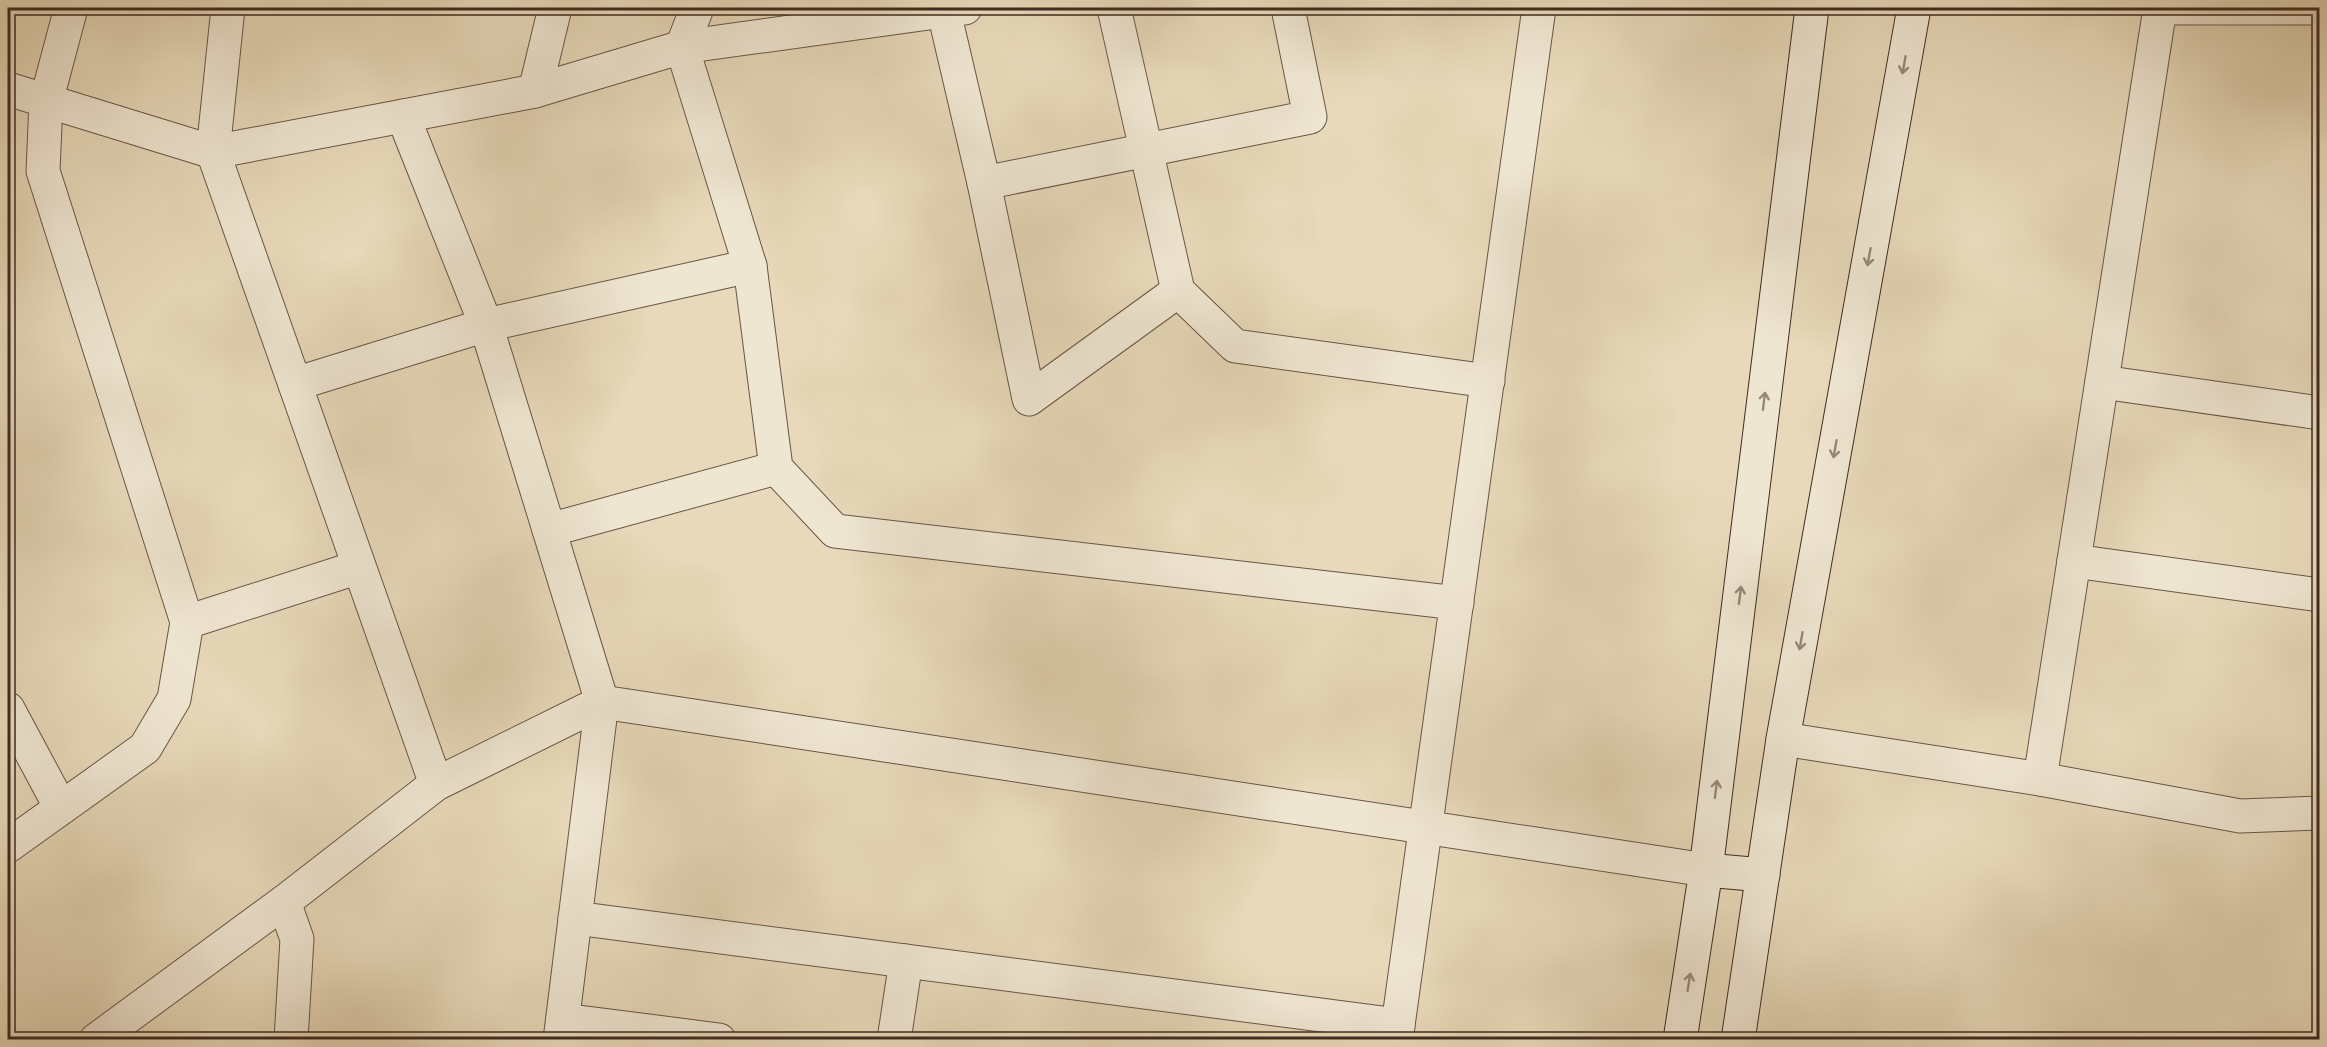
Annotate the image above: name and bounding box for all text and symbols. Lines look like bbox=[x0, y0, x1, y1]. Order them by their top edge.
one-way arrow bbox=[1898, 55, 1909, 74]
one-way arrow bbox=[1863, 247, 1874, 266]
one-way arrow bbox=[1758, 392, 1769, 412]
one-way arrow bbox=[1829, 439, 1840, 458]
one-way arrow bbox=[1734, 586, 1745, 605]
one-way arrow bbox=[1795, 631, 1806, 650]
one-way arrow bbox=[1711, 779, 1722, 799]
one-way arrow bbox=[1684, 972, 1695, 992]

